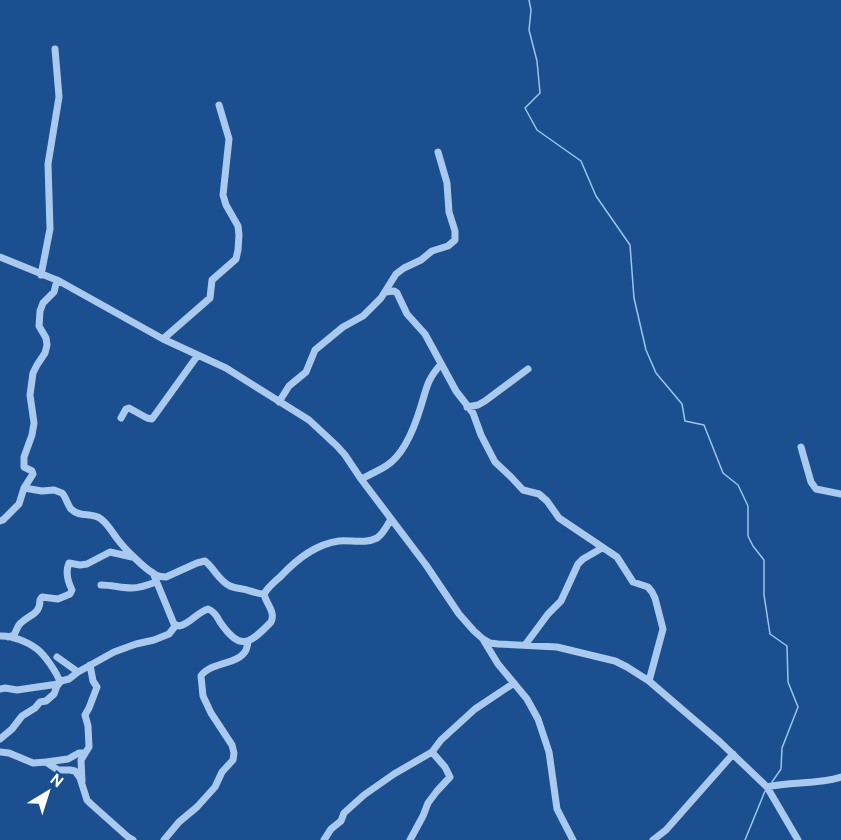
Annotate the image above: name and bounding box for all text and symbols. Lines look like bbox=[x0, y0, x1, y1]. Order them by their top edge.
north arrow bbox=[18, 762, 78, 822]
text: N bbox=[45, 770, 67, 793]

